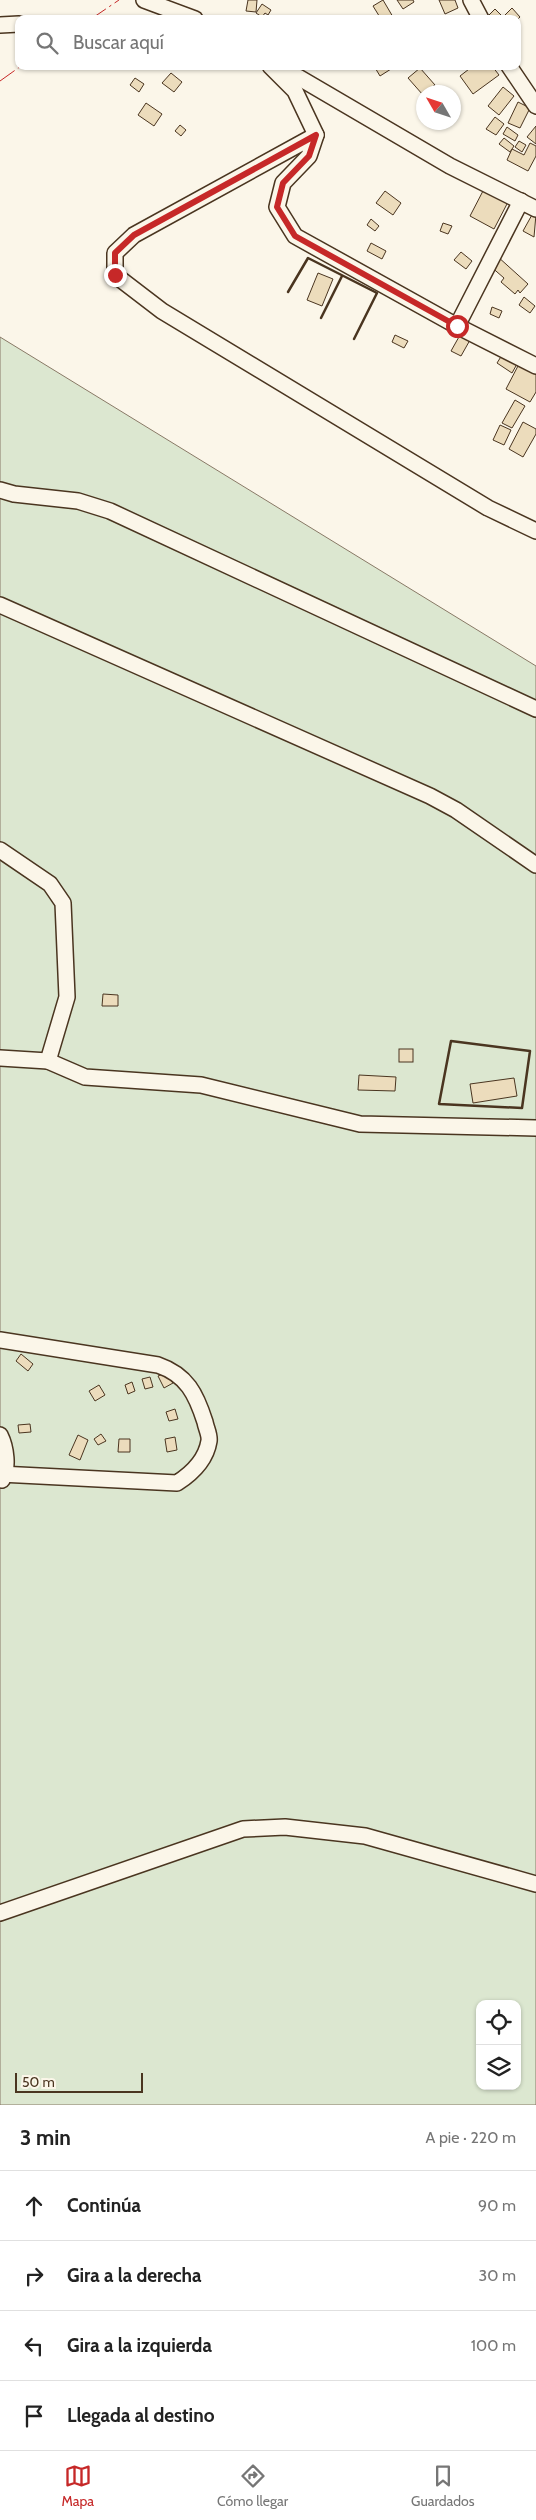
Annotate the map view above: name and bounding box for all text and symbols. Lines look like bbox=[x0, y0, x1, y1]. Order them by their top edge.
search box bbox=[15, 15, 521, 70]
icon: search bbox=[33, 29, 61, 57]
text: Buscar aquí bbox=[73, 31, 164, 54]
north arrow bbox=[416, 85, 461, 130]
route end bbox=[104, 264, 127, 287]
route start bbox=[446, 315, 469, 338]
map controls bbox=[476, 2000, 521, 2090]
button: locate bbox=[476, 2000, 521, 2045]
button: layers bbox=[476, 2045, 521, 2090]
scale bar bbox=[15, 2070, 142, 2093]
text: 50 m bbox=[22, 2073, 55, 2091]
text: 3 min bbox=[20, 2125, 71, 2150]
text: A pie · 220 m bbox=[425, 2128, 516, 2147]
icon: ahead bbox=[20, 2192, 48, 2220]
text: Continúa bbox=[67, 2194, 141, 2217]
text: 90 m bbox=[478, 2196, 516, 2215]
icon: right bbox=[20, 2262, 48, 2290]
text: Gira a la derecha bbox=[67, 2264, 202, 2287]
text: 30 m bbox=[479, 2266, 516, 2285]
icon: left bbox=[20, 2332, 48, 2360]
text: Gira a la izquierda bbox=[67, 2334, 212, 2357]
text: 100 m bbox=[471, 2336, 516, 2355]
icon: arrive bbox=[20, 2402, 48, 2430]
text: Llegada al destino bbox=[67, 2404, 214, 2427]
tab: Mapa bbox=[62, 2462, 94, 2510]
tab: Cómo llegar bbox=[217, 2462, 288, 2510]
tab: Guardados bbox=[411, 2462, 474, 2510]

